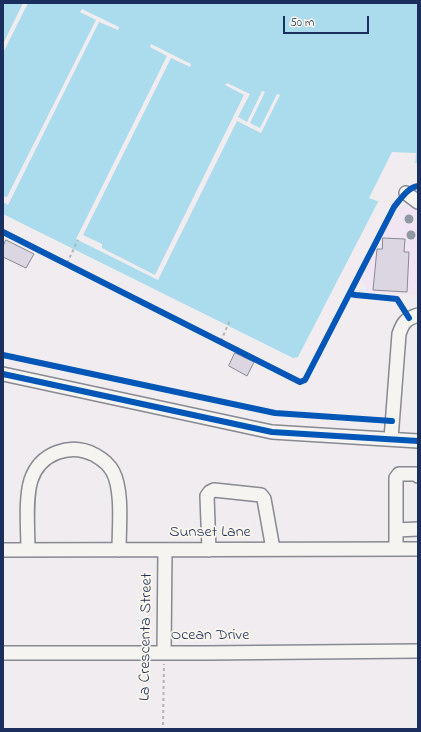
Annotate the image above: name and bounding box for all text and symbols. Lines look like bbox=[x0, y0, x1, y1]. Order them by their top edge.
scale bar bbox=[285, 8, 371, 34]
text: 50 m bbox=[290, 14, 314, 32]
street label: Sunset Lane bbox=[169, 523, 251, 543]
street label: La Crescenta Street bbox=[136, 573, 158, 701]
street label: Ocean Drive bbox=[171, 626, 249, 646]

